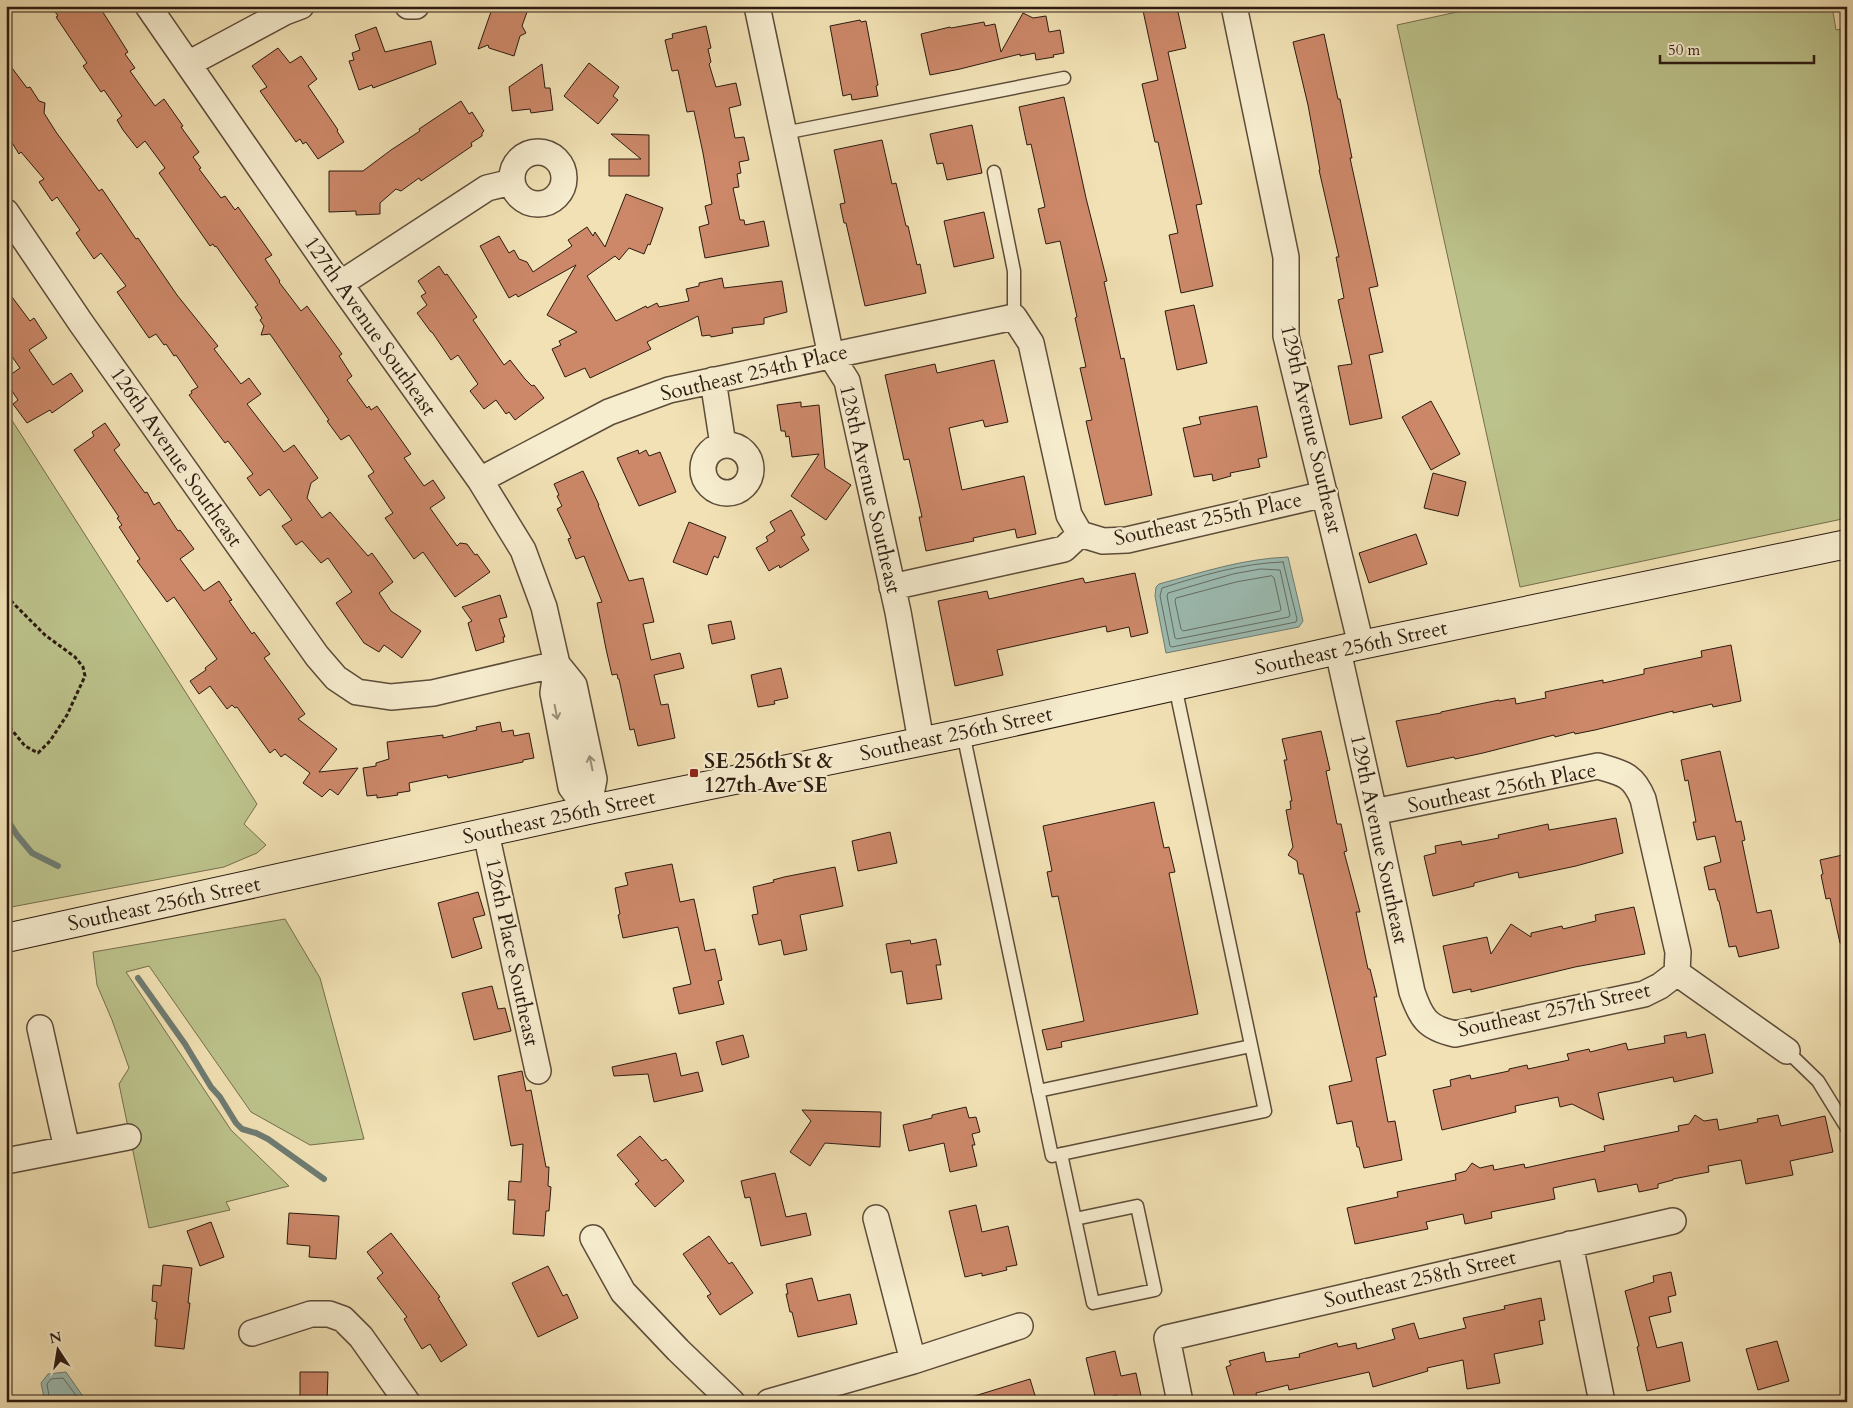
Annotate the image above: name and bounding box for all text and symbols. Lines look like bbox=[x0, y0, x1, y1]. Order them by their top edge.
scale bar bbox=[1660, 32, 1814, 64]
text: 50 m bbox=[1668, 40, 1700, 60]
street label: 127th Avenue Southeast bbox=[297, 230, 443, 422]
street label: 129th Avenue Southeast bbox=[1273, 322, 1349, 537]
street label: Southeast 254th Place bbox=[657, 337, 851, 409]
street label: 126th Avenue Southeast bbox=[103, 361, 249, 553]
street label: 128th Avenue Southeast bbox=[832, 382, 908, 597]
street label: Southeast 255th Place bbox=[1111, 485, 1305, 553]
street label: Southeast 256th Street bbox=[1252, 613, 1450, 683]
street label: Southeast 256th Street bbox=[857, 699, 1055, 769]
one-way arrow bbox=[552, 703, 562, 719]
street label: 129th Avenue Southeast bbox=[1343, 731, 1415, 947]
place label: SE 256th St & 127th Ave SE bbox=[704, 747, 834, 800]
one-way arrow bbox=[586, 755, 595, 771]
street label: Southeast 256th Place bbox=[1405, 755, 1599, 821]
marker: SE 256th St & 127th Ave SE bbox=[688, 767, 700, 779]
street label: Southeast 256th Street bbox=[460, 782, 658, 852]
street label: 126th Place Southeast bbox=[478, 855, 546, 1049]
street label: Southeast 256th Street bbox=[65, 869, 263, 939]
street label: Southeast 257th Street bbox=[1455, 975, 1653, 1045]
street label: Southeast 258th Street bbox=[1321, 1243, 1519, 1315]
north arrow bbox=[32, 1326, 82, 1376]
text: N bbox=[47, 1327, 63, 1348]

